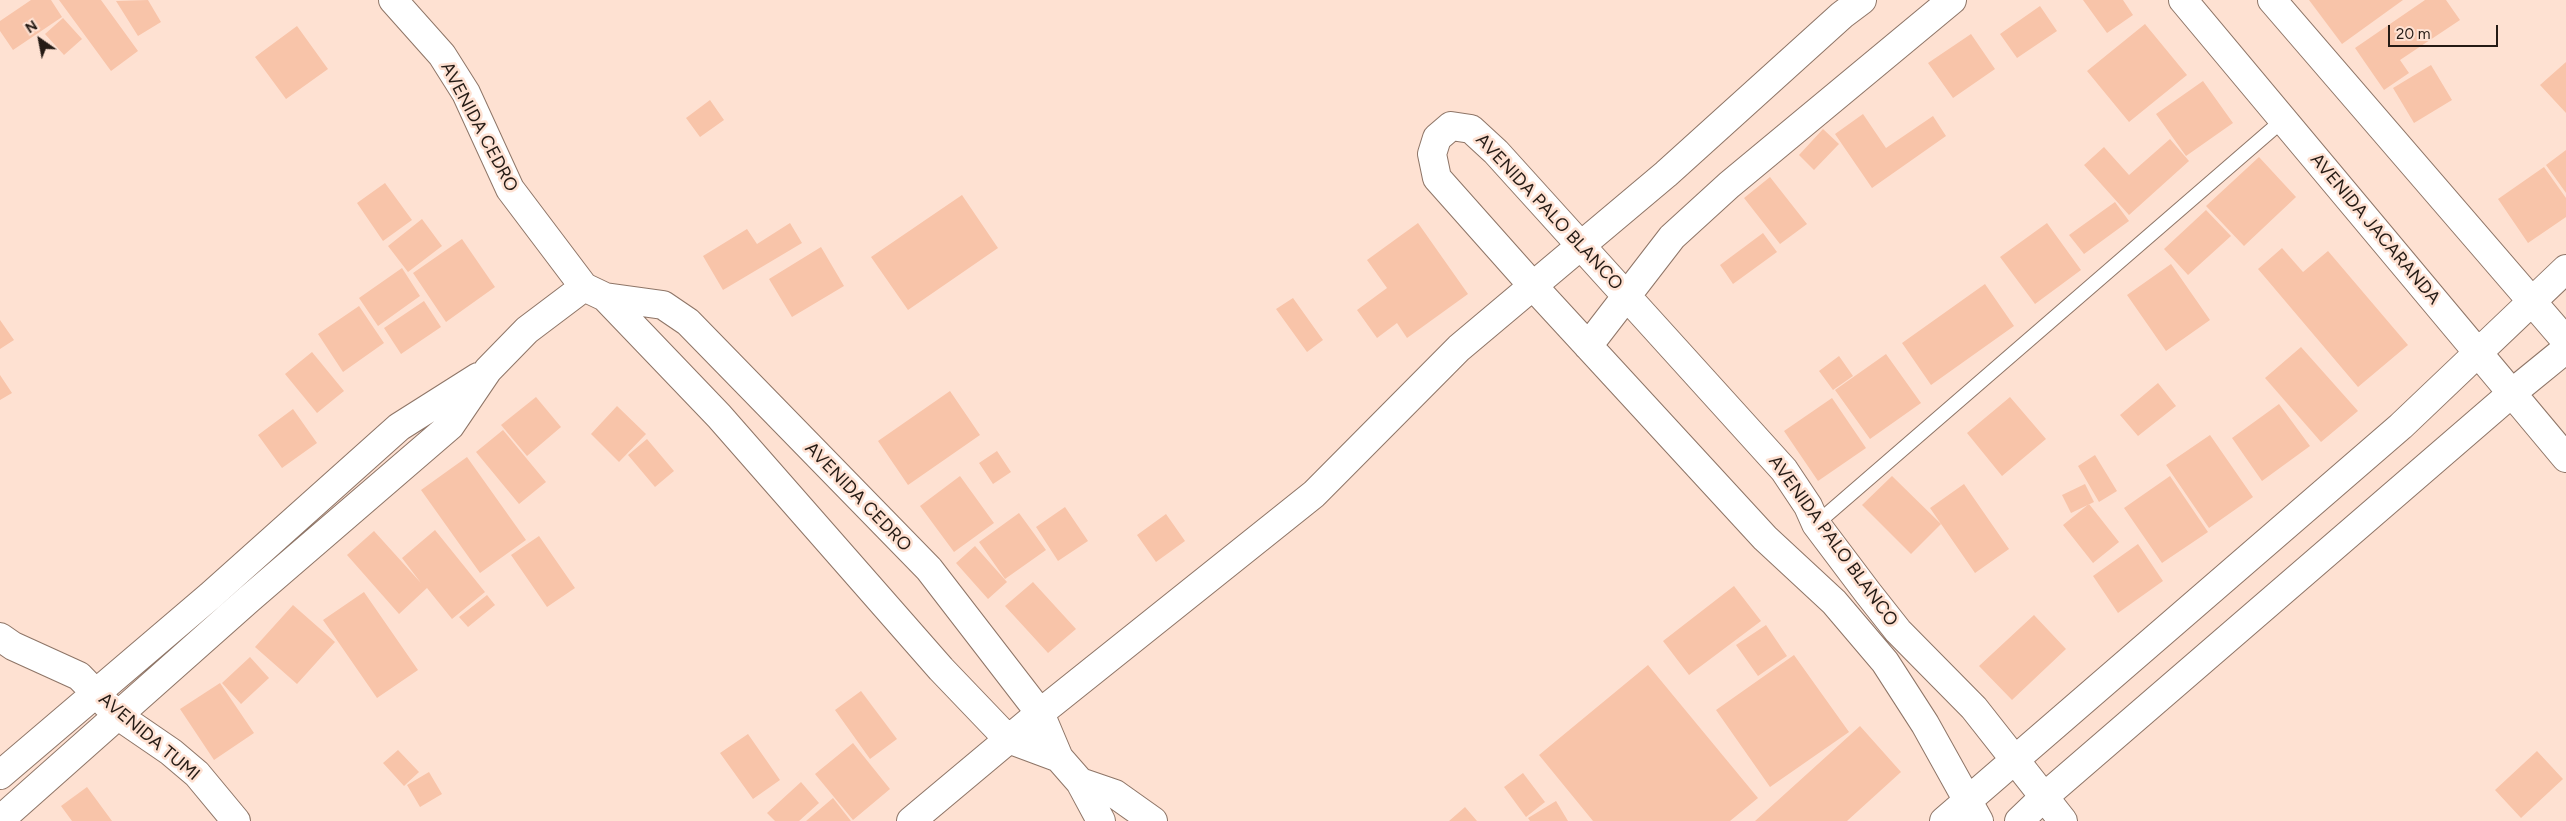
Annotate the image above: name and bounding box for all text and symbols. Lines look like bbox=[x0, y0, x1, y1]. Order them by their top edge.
north arrow bbox=[15, 15, 65, 65]
scale bar bbox=[2391, 15, 2501, 47]
text: N bbox=[22, 17, 41, 37]
text: 20 m bbox=[2396, 25, 2430, 43]
street label: AVENIDA CEDRO bbox=[436, 59, 522, 195]
street label: AVENIDA PALO BLANCO bbox=[1471, 129, 1627, 295]
street label: AVENIDA JACARANDA bbox=[2305, 149, 2445, 309]
street label: AVENIDA CEDRO bbox=[800, 438, 916, 556]
street label: AVENIDA PALO BLANCO bbox=[1764, 451, 1902, 631]
street label: AVENIDA TUMI bbox=[94, 689, 204, 785]

